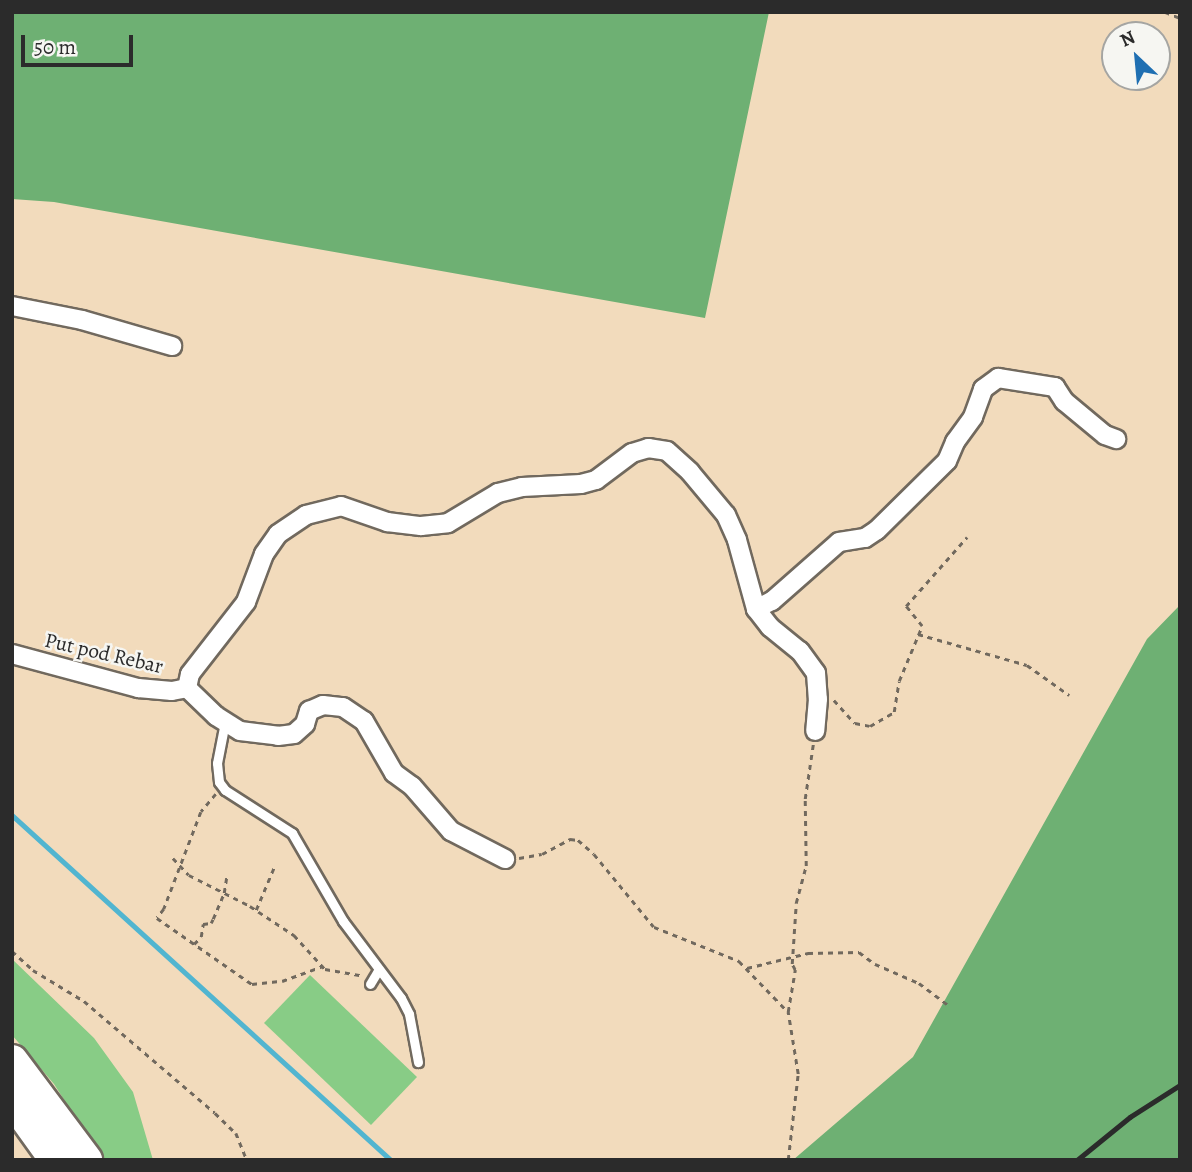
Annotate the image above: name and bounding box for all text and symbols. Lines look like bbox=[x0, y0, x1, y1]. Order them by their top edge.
scale bar bbox=[24, 21, 136, 65]
north arrow bbox=[1101, 21, 1171, 91]
text: N bbox=[1116, 24, 1140, 54]
text: 50 m bbox=[34, 33, 76, 61]
street label: Put pod Rebar bbox=[42, 627, 166, 679]

